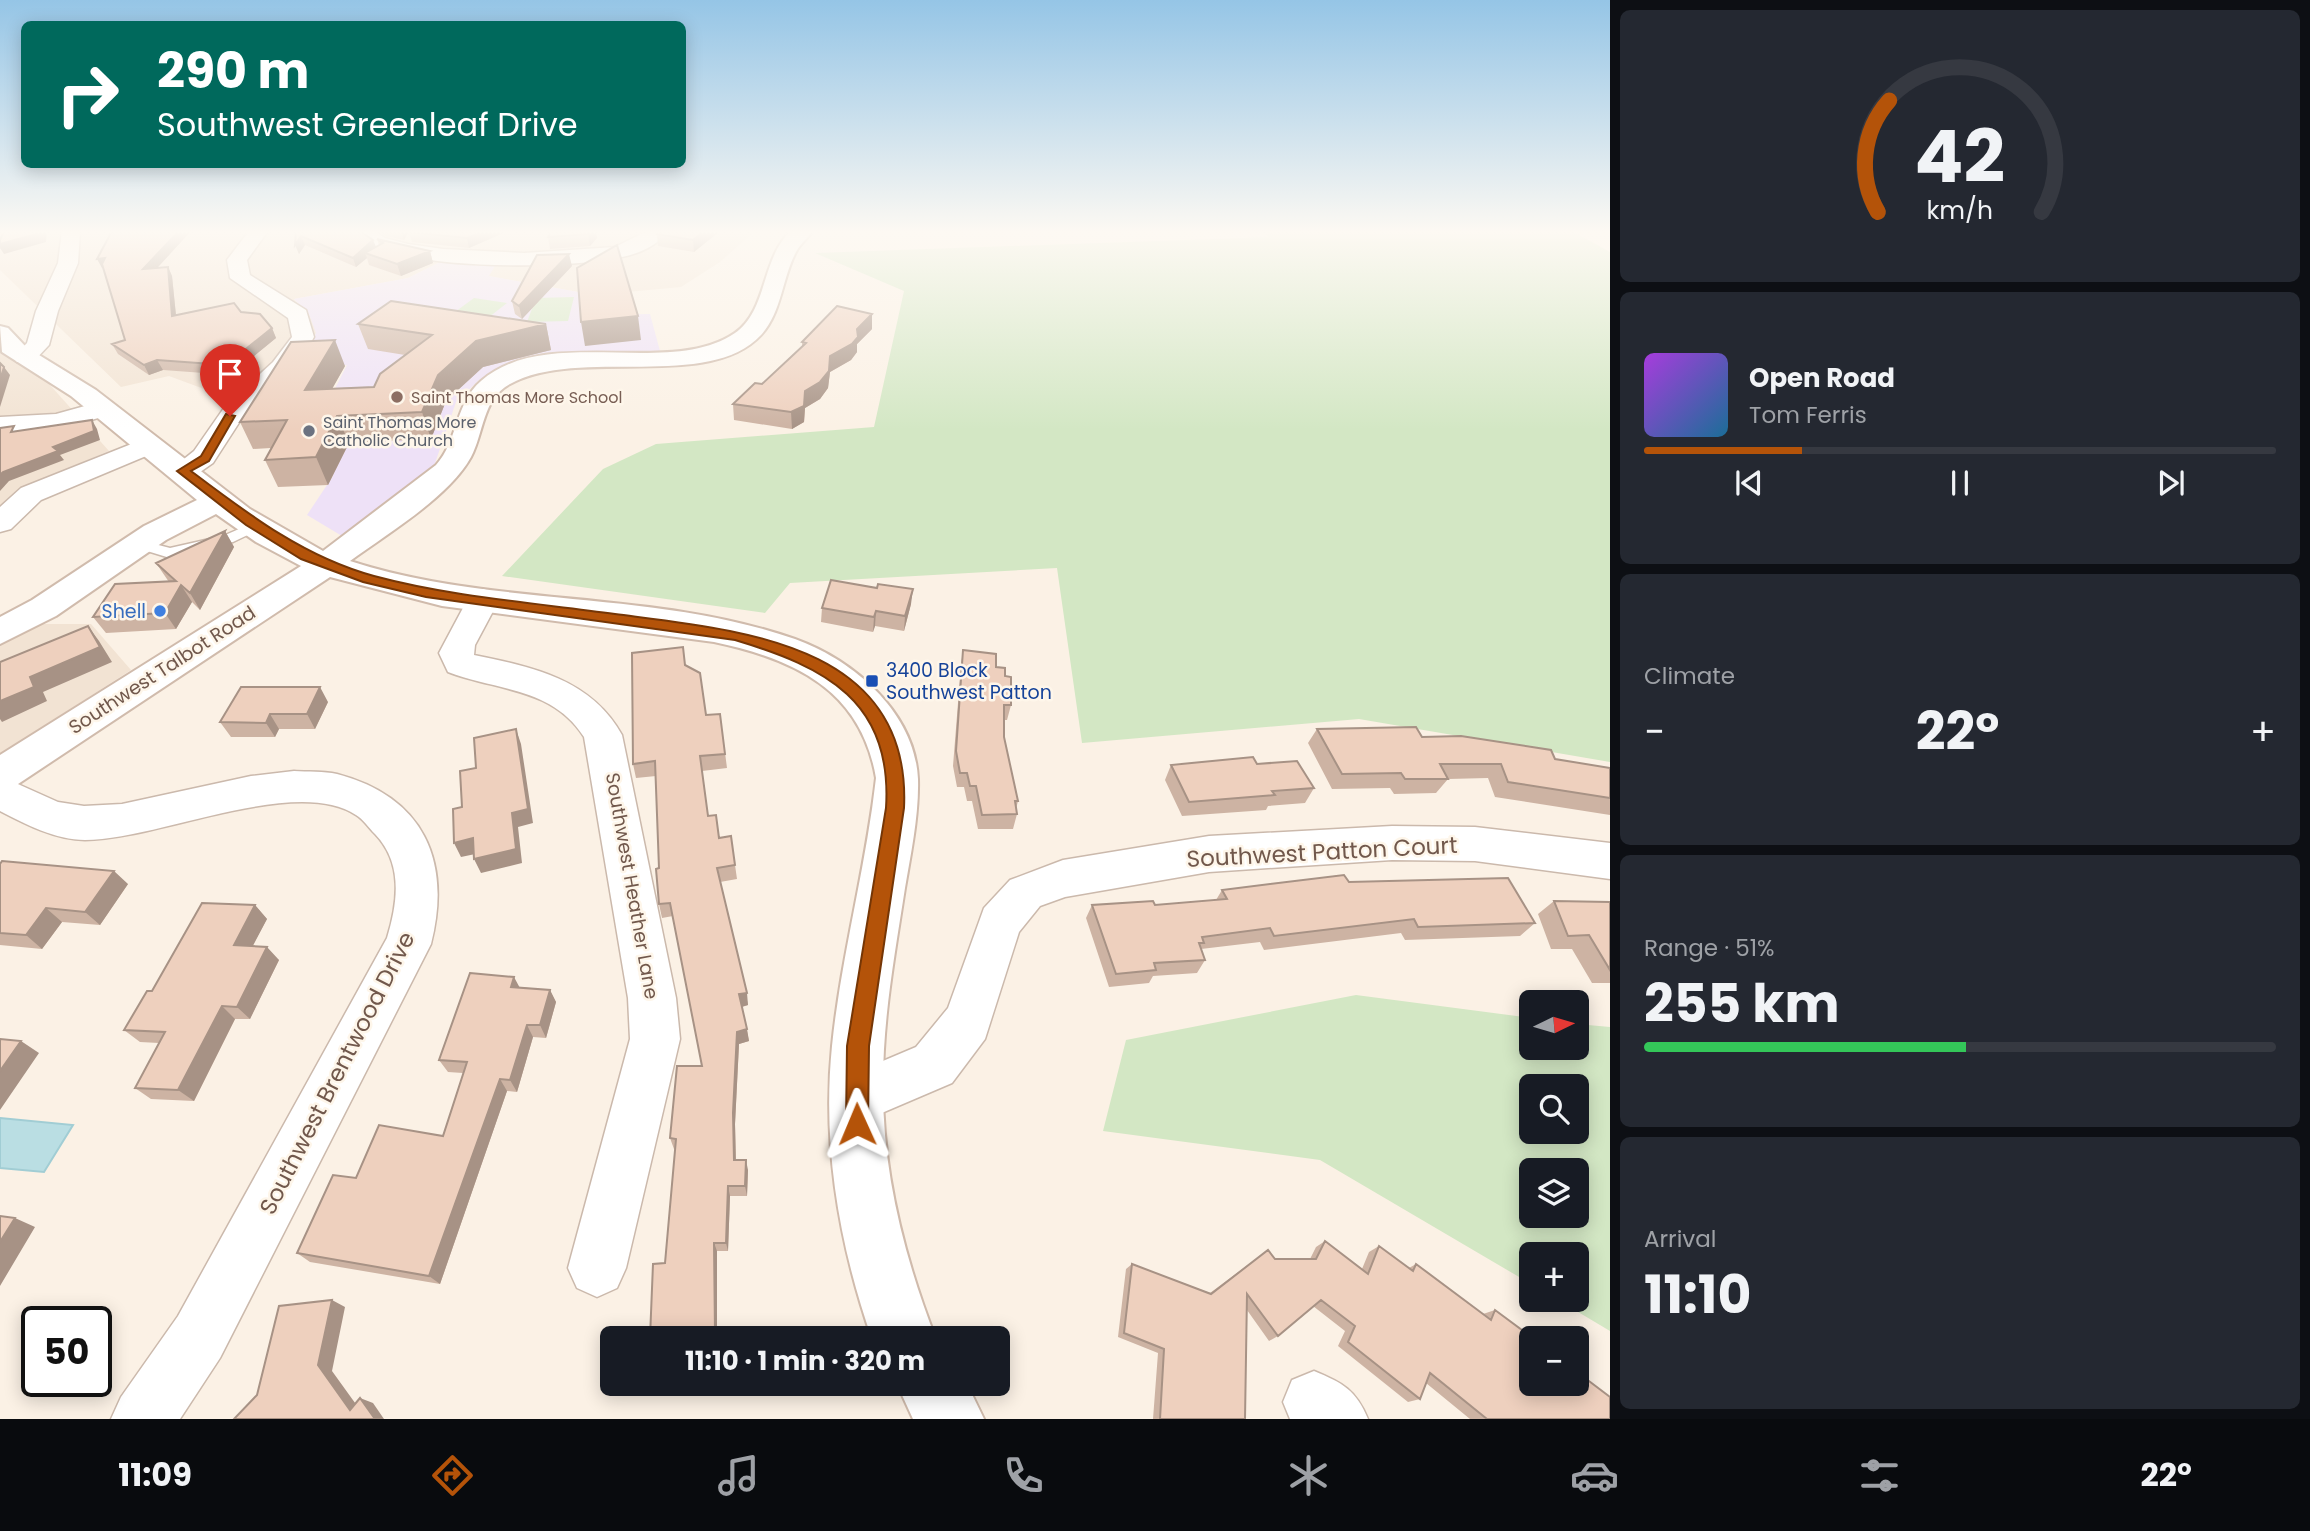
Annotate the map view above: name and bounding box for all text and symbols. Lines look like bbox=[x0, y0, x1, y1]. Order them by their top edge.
text: 290 m bbox=[157, 37, 309, 105]
icon: right bbox=[42, 49, 133, 140]
text: Southwest Greenleaf Drive bbox=[157, 102, 577, 147]
text: 42 bbox=[1915, 106, 2005, 207]
text: km/h bbox=[1927, 193, 1993, 228]
pin bbox=[200, 344, 260, 416]
icon: arrive bbox=[211, 355, 249, 393]
text: Open Road bbox=[1749, 360, 1895, 396]
place label: Saint Thomas More School bbox=[411, 386, 622, 409]
marker: Saint Thomas More School bbox=[389, 389, 405, 405]
text: Tom Ferris bbox=[1749, 399, 1867, 431]
place label: Saint Thomas More Catholic Church bbox=[323, 411, 477, 452]
marker: Saint Thomas More Catholic Church bbox=[301, 423, 317, 439]
icon: previous bbox=[1730, 464, 1768, 502]
icon: pause bbox=[1941, 464, 1979, 502]
icon: next bbox=[2152, 464, 2190, 502]
place label: Shell bbox=[102, 598, 146, 625]
street label: Southwest Talbot Road bbox=[63, 599, 261, 741]
marker: Shell bbox=[152, 603, 168, 619]
place label: 3400 Block Southwest Patton bbox=[886, 657, 1052, 706]
text: Climate bbox=[1644, 660, 1735, 692]
marker: 3400 Block Southwest Patton bbox=[864, 673, 880, 689]
text: 22° bbox=[1916, 695, 1999, 768]
text: − bbox=[1644, 705, 1665, 758]
text: + bbox=[2250, 705, 2276, 758]
street label: Southwest Heather Lane bbox=[599, 771, 665, 1001]
street label: Southwest Patton Court bbox=[1186, 829, 1458, 875]
street label: Southwest Brentwood Drive bbox=[252, 926, 422, 1220]
text: Range · 51% bbox=[1644, 932, 1774, 964]
text: 255 km bbox=[1644, 967, 1840, 1040]
north arrow bbox=[1519, 990, 1589, 1060]
map controls bbox=[1519, 990, 1589, 1396]
button: search bbox=[1519, 1074, 1589, 1144]
position arrow bbox=[820, 1087, 894, 1161]
button: layers bbox=[1519, 1158, 1589, 1228]
text: Arrival bbox=[1644, 1223, 1716, 1255]
button: + bbox=[1519, 1242, 1589, 1312]
text: 11:10 bbox=[1644, 1258, 1751, 1331]
speed limit sign: 50 bbox=[21, 1306, 112, 1397]
button: − bbox=[1519, 1326, 1589, 1396]
text: 11:10 · 1 min · 320 m bbox=[685, 1343, 925, 1379]
icon: directions bbox=[428, 1451, 477, 1500]
icon: music bbox=[714, 1451, 763, 1500]
icon: phone bbox=[999, 1451, 1048, 1500]
icon: climate bbox=[1284, 1451, 1333, 1500]
icon: car bbox=[1570, 1451, 1619, 1500]
icon: filters bbox=[1855, 1451, 1904, 1500]
text: 11:09 bbox=[118, 1452, 192, 1497]
text: 22° bbox=[2140, 1452, 2192, 1497]

